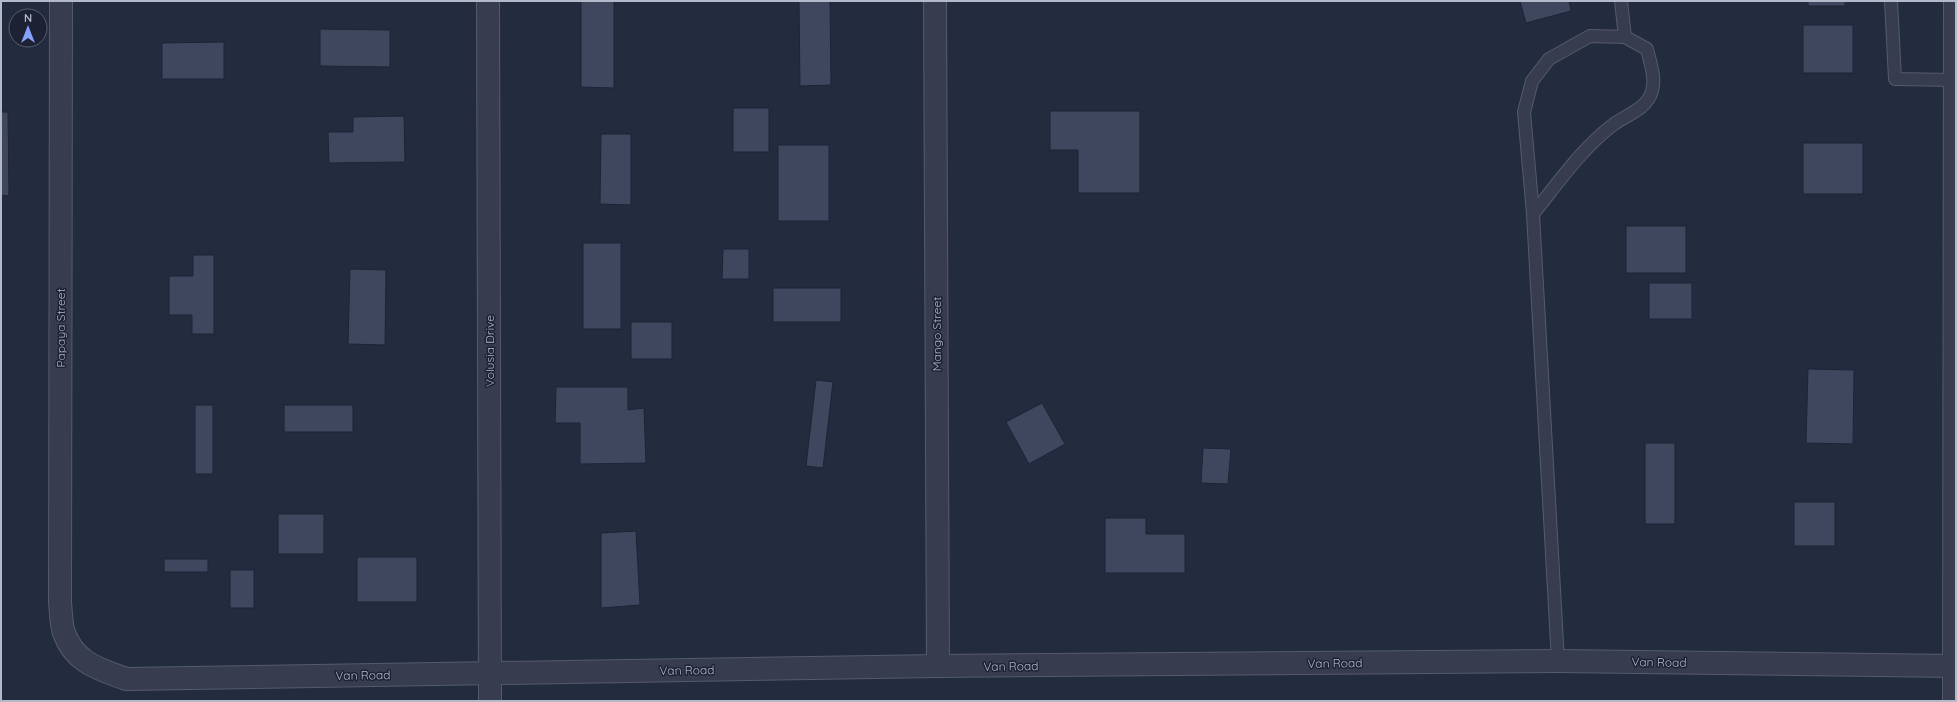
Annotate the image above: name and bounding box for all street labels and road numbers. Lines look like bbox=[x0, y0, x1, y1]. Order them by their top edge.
street label: Papaya Street bbox=[53, 288, 68, 368]
street label: Mango Street bbox=[929, 297, 944, 371]
street label: Volusia Drive bbox=[482, 315, 497, 387]
street label: Van Road bbox=[1631, 654, 1687, 670]
street label: Van Road bbox=[1307, 655, 1363, 671]
street label: Van Road bbox=[983, 658, 1039, 674]
street label: Van Road bbox=[659, 662, 715, 678]
street label: Van Road bbox=[335, 667, 391, 683]

